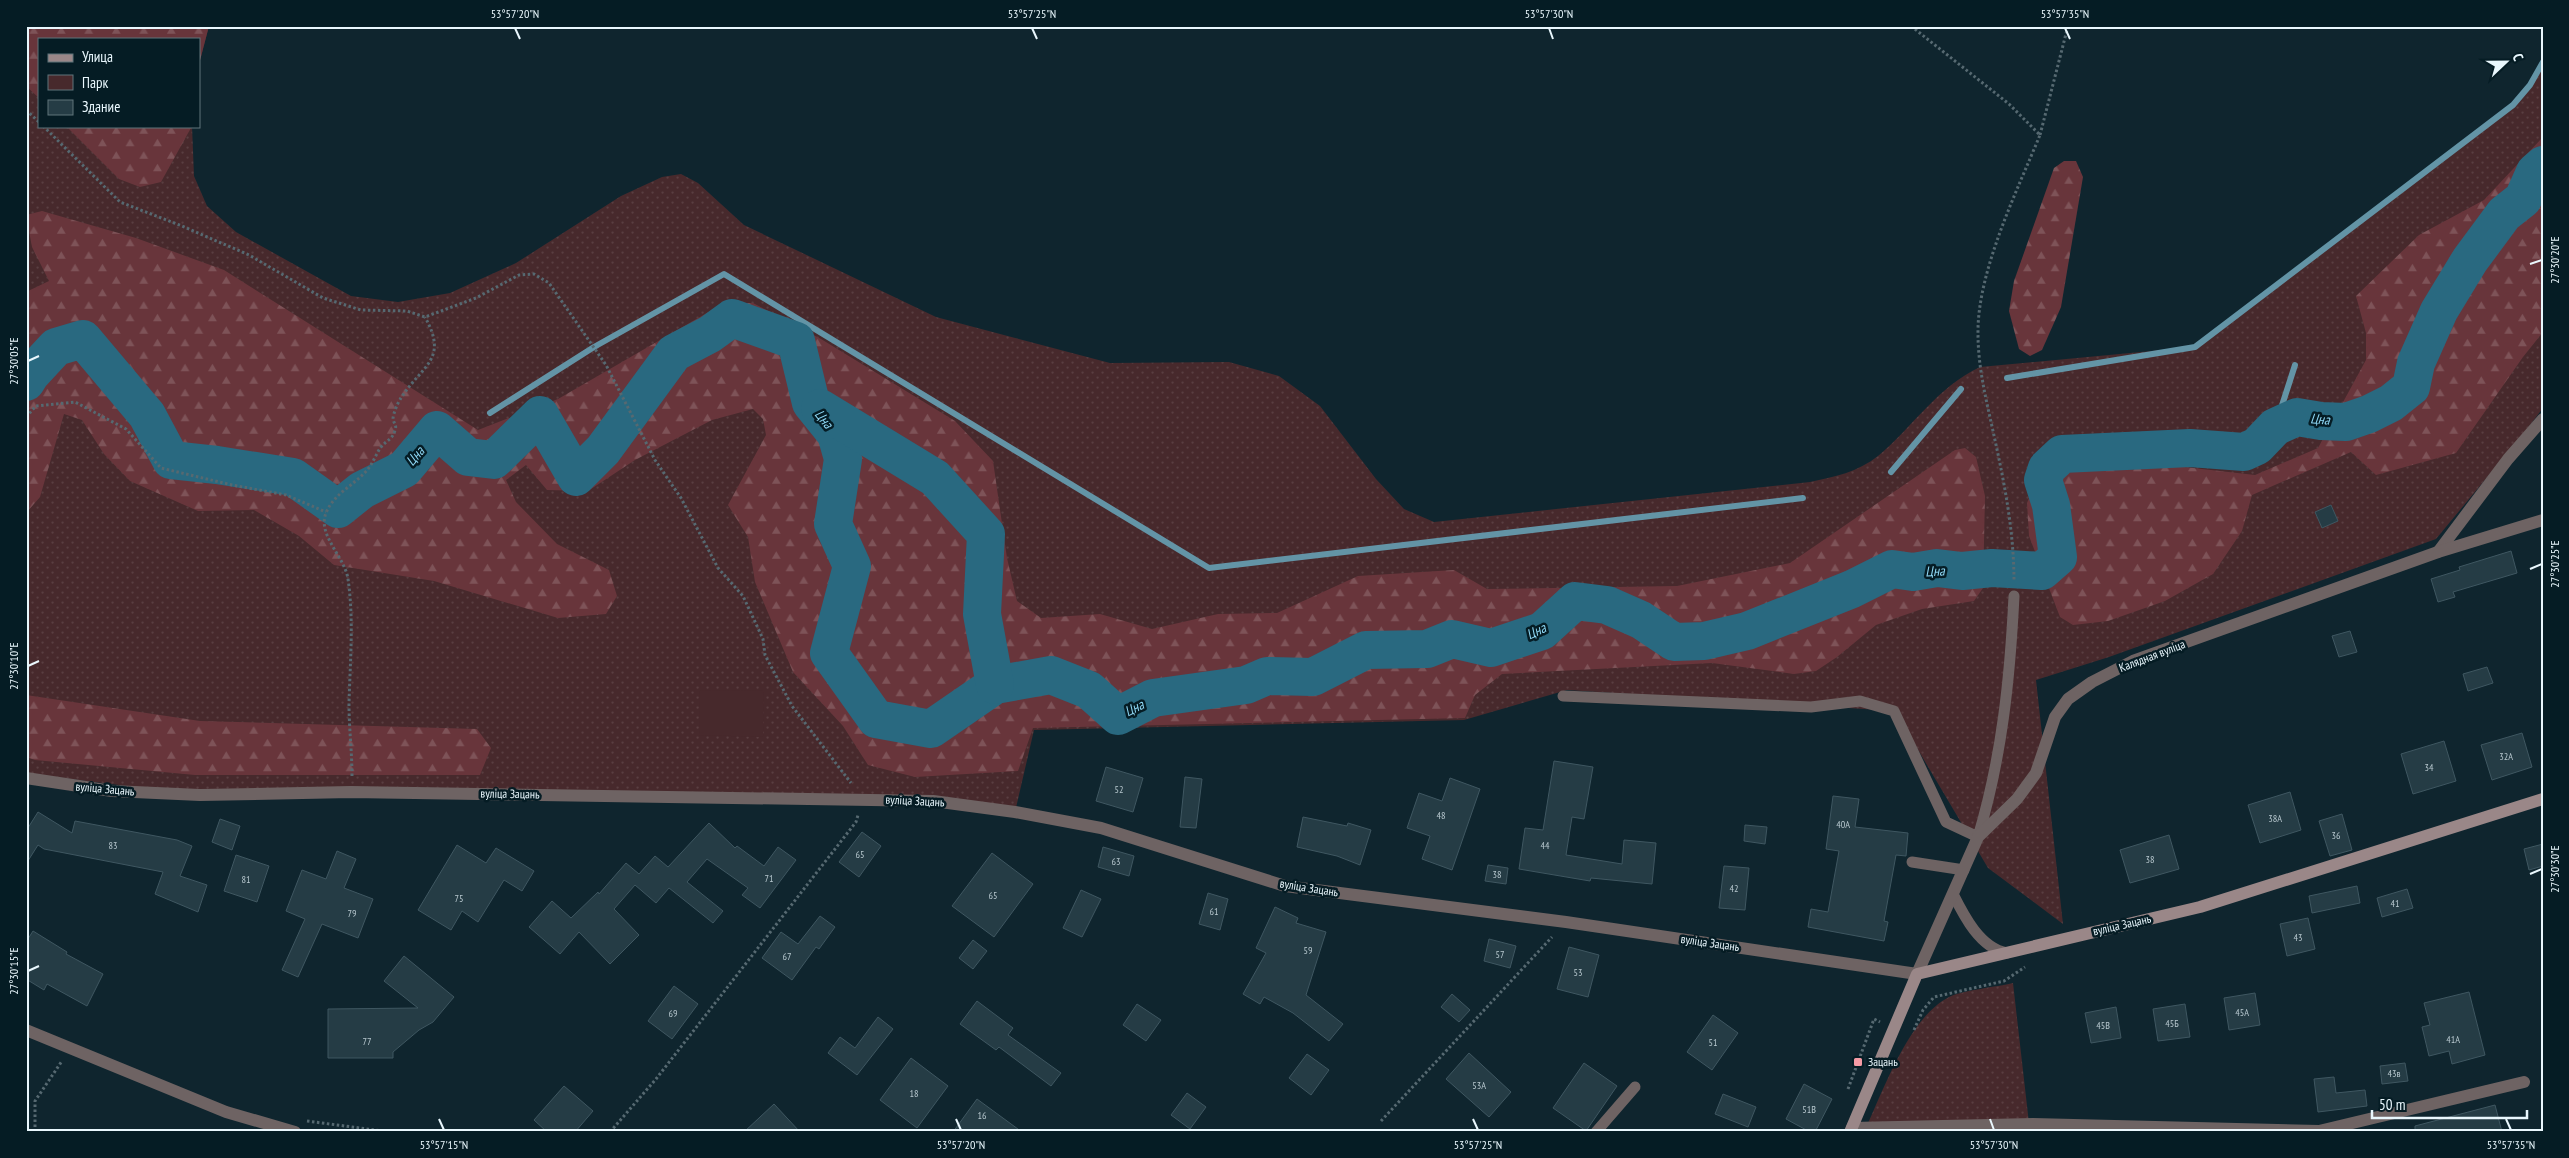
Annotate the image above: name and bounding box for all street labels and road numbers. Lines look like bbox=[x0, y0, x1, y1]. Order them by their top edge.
street label: Калядная вуліца bbox=[2117, 636, 2187, 675]
street label: вуліца Зацань bbox=[75, 778, 136, 799]
street label: вуліца Зацань bbox=[480, 785, 540, 802]
street label: вуліца Зацань bbox=[885, 791, 945, 810]
street label: вуліца Зацань bbox=[1279, 875, 1340, 900]
street label: вуліца Зацань bbox=[2091, 910, 2153, 938]
street label: вуліца Зацань bbox=[1680, 931, 1741, 954]

